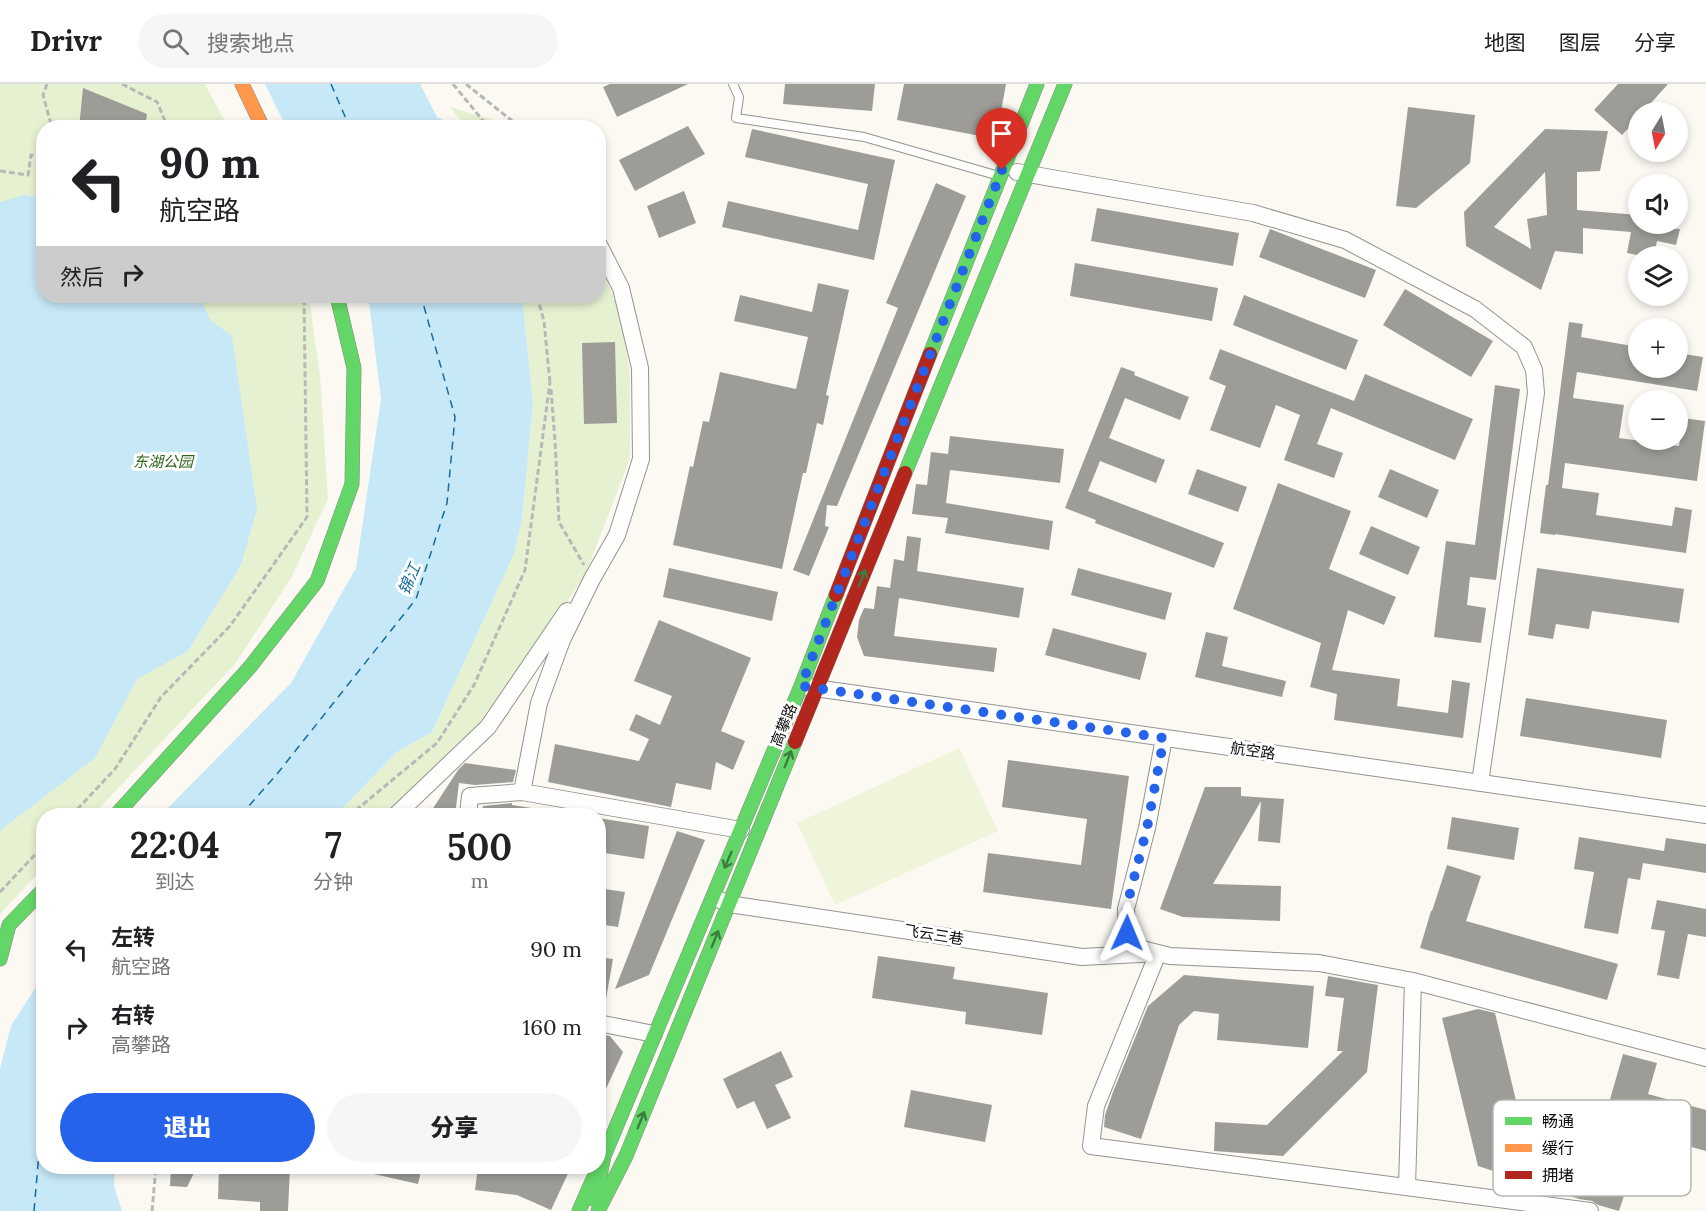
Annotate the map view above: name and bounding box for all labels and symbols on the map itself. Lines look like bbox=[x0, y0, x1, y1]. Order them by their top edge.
north arrow bbox=[1628, 102, 1688, 162]
pin bbox=[976, 108, 1027, 170]
park label: 东湖公园 bbox=[133, 452, 195, 471]
water label: 锦江 bbox=[394, 559, 425, 598]
one-way arrow bbox=[857, 570, 868, 588]
street label: 高攀路 bbox=[766, 700, 801, 749]
street label: 航空路 bbox=[1229, 738, 1277, 763]
one-way arrow bbox=[783, 750, 794, 769]
one-way arrow bbox=[722, 850, 733, 869]
position arrow bbox=[1095, 901, 1159, 965]
street label: 飞云三巷 bbox=[903, 920, 965, 949]
one-way arrow bbox=[710, 931, 721, 949]
legend bbox=[1493, 1100, 1691, 1196]
one-way arrow bbox=[636, 1111, 647, 1130]
text: 畅通 bbox=[1542, 1111, 1574, 1131]
text: 缓行 bbox=[1542, 1138, 1574, 1158]
text: 拥堵 bbox=[1542, 1165, 1574, 1185]

